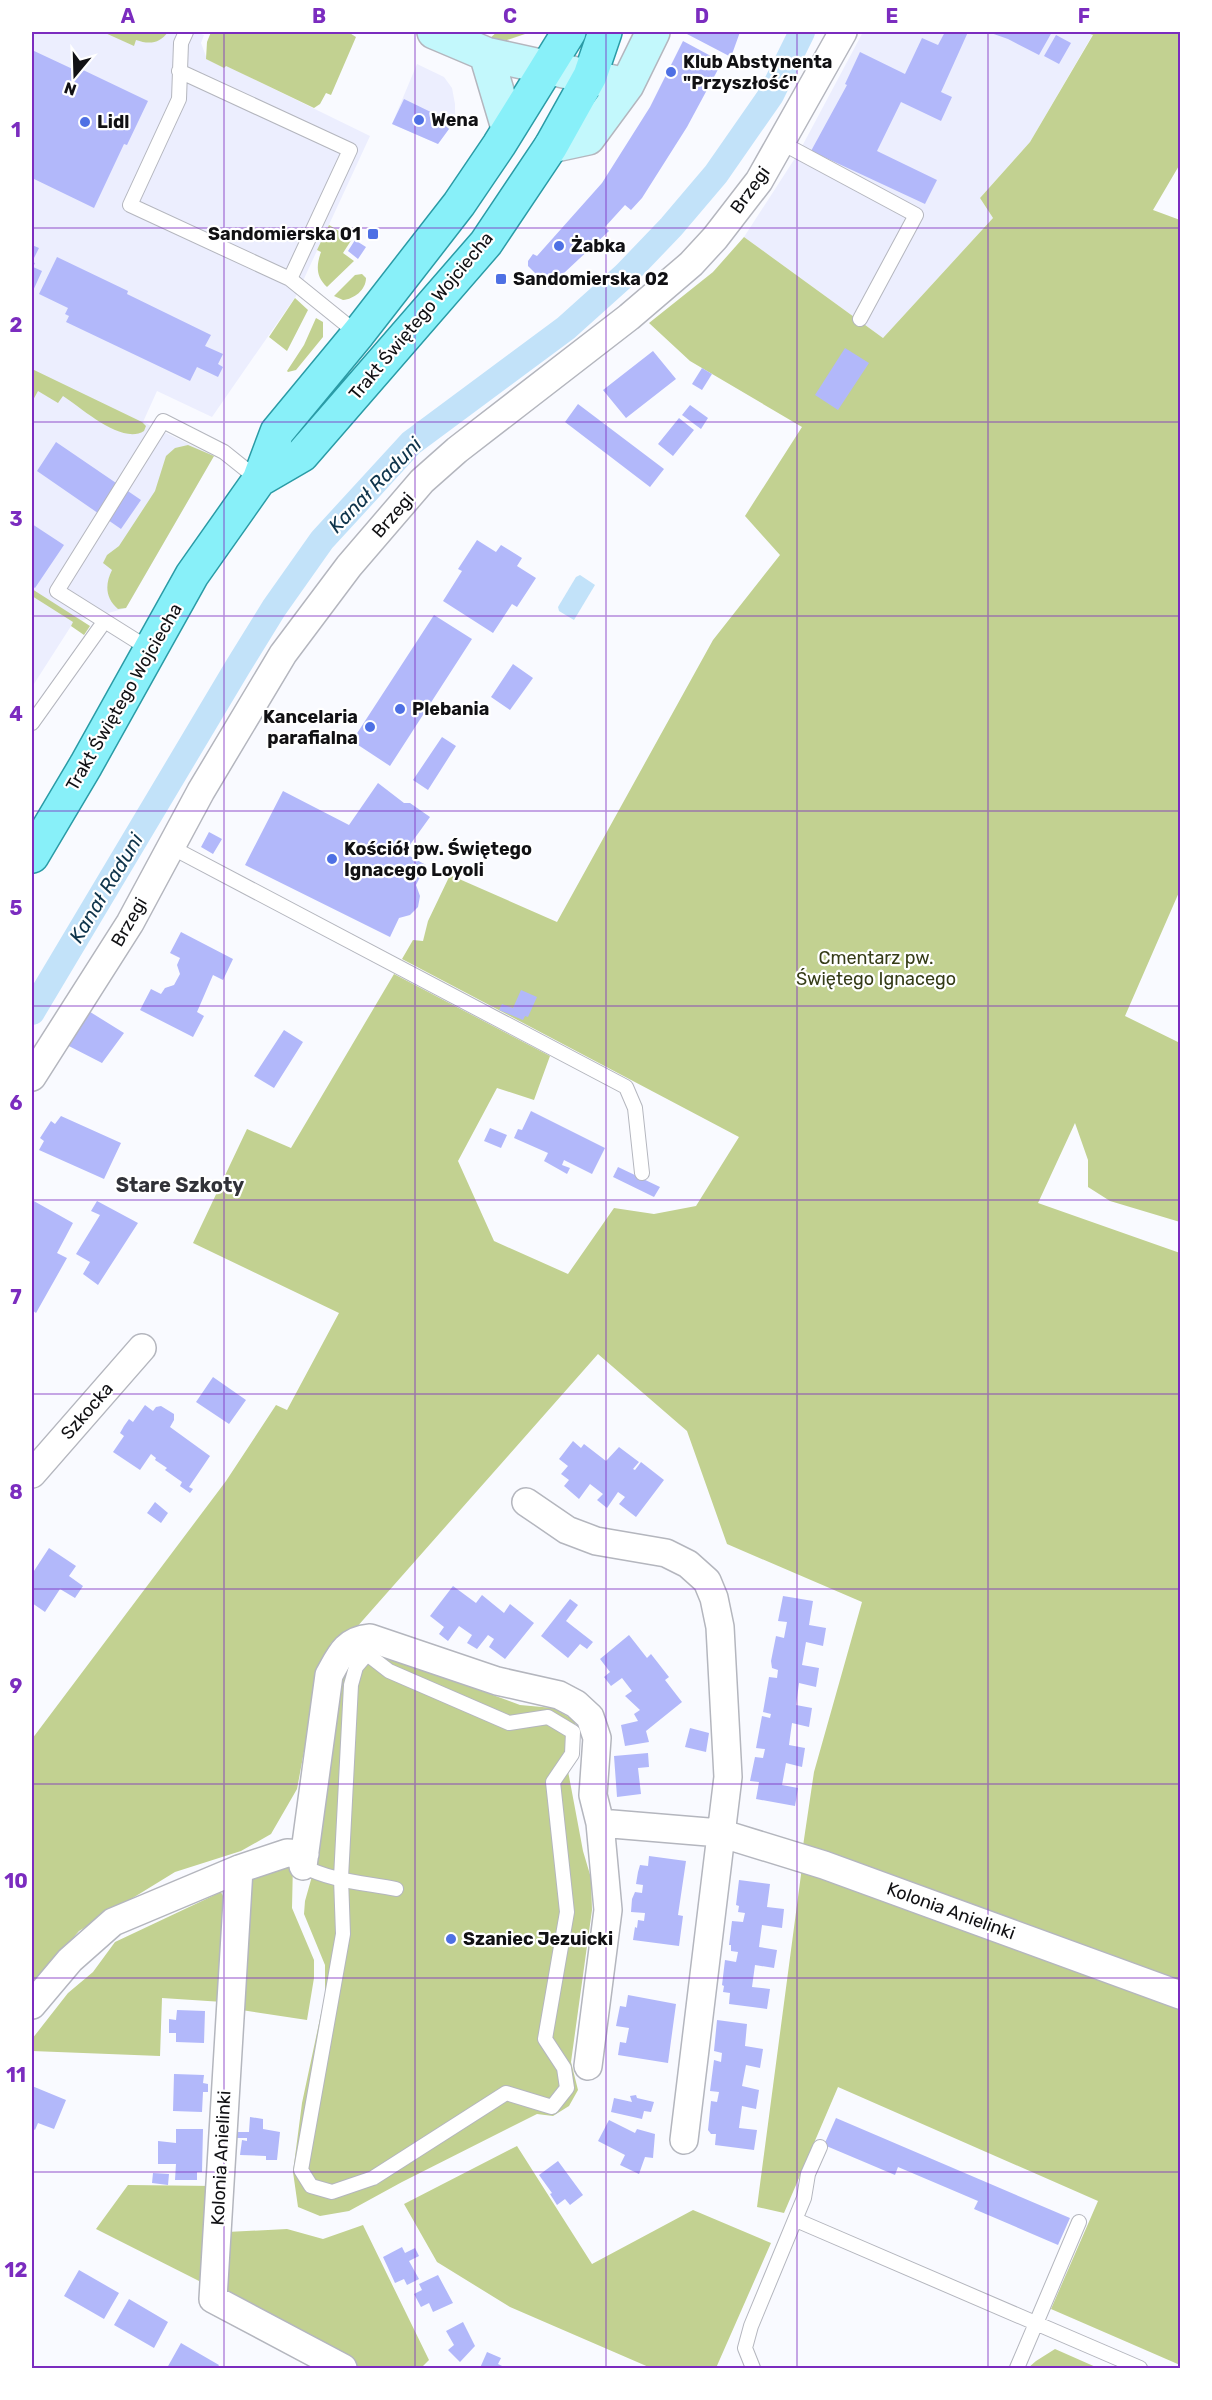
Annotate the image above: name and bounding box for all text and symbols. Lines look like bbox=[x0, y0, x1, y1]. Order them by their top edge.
text: A bbox=[121, 4, 136, 28]
text: B bbox=[312, 4, 326, 28]
text: C bbox=[503, 4, 517, 28]
text: D bbox=[695, 4, 709, 28]
text: E bbox=[886, 4, 898, 28]
text: F bbox=[1078, 4, 1090, 28]
north arrow bbox=[45, 45, 105, 105]
place label: Klub Abstynenta "Przyszłość" bbox=[683, 51, 832, 94]
marker: Klub Abstynenta "Przyszłość" bbox=[664, 65, 678, 79]
text: N bbox=[62, 78, 79, 100]
place label: Wena bbox=[431, 109, 479, 131]
place label: Lidl bbox=[97, 111, 129, 133]
marker: Wena bbox=[412, 113, 426, 127]
marker: Lidl bbox=[78, 115, 92, 129]
text: 1 bbox=[11, 118, 21, 142]
street label: Brzegi bbox=[725, 162, 775, 218]
place label: Sandomierska 01 bbox=[208, 223, 361, 245]
street label: Trakt Świętego Wojciecha bbox=[344, 227, 498, 405]
marker: Sandomierska 01 bbox=[366, 227, 380, 241]
place label: Żabka bbox=[571, 235, 626, 257]
marker: Żabka bbox=[552, 239, 566, 253]
place label: Sandomierska 02 bbox=[513, 268, 669, 290]
marker: Sandomierska 02 bbox=[494, 272, 508, 286]
text: 2 bbox=[10, 313, 23, 337]
water label: Kanał Raduni bbox=[323, 431, 427, 538]
street label: Brzegi bbox=[367, 488, 419, 542]
text: 3 bbox=[9, 507, 23, 531]
street label: Trakt Świętego Wojciecha bbox=[61, 599, 187, 795]
place label: Plebania bbox=[412, 698, 489, 720]
text: 4 bbox=[9, 702, 23, 726]
marker: Plebania bbox=[393, 702, 407, 716]
place label: Kancelaria parafialna bbox=[263, 706, 358, 749]
marker: Kancelaria parafialna bbox=[363, 720, 377, 734]
water label: Kanał Raduni bbox=[64, 828, 149, 947]
place label: Kościół pw. Świętego Ignacego Loyoli bbox=[344, 838, 532, 881]
marker: Kościół pw. Świętego Ignacego Loyoli bbox=[325, 852, 339, 866]
street label: Brzegi bbox=[106, 894, 152, 950]
text: 5 bbox=[10, 896, 23, 920]
park label: Cmentarz pw. Świętego Ignacego bbox=[796, 947, 956, 990]
text: 6 bbox=[9, 1091, 23, 1115]
district label: Stare Szkoty bbox=[116, 1173, 244, 1197]
text: 7 bbox=[10, 1285, 22, 1309]
street label: Szkocka bbox=[56, 1378, 118, 1444]
text: 8 bbox=[9, 1480, 23, 1504]
text: 9 bbox=[10, 1674, 23, 1698]
text: 10 bbox=[4, 1869, 28, 1893]
street label: Kolonia Anielinki bbox=[884, 1878, 1018, 1944]
place label: Szaniec Jezuicki bbox=[463, 1928, 613, 1950]
marker: Szaniec Jezuicki bbox=[444, 1932, 458, 1946]
text: 11 bbox=[6, 2063, 26, 2087]
street label: Kolonia Anielinki bbox=[206, 2090, 236, 2226]
text: 12 bbox=[5, 2258, 27, 2282]

